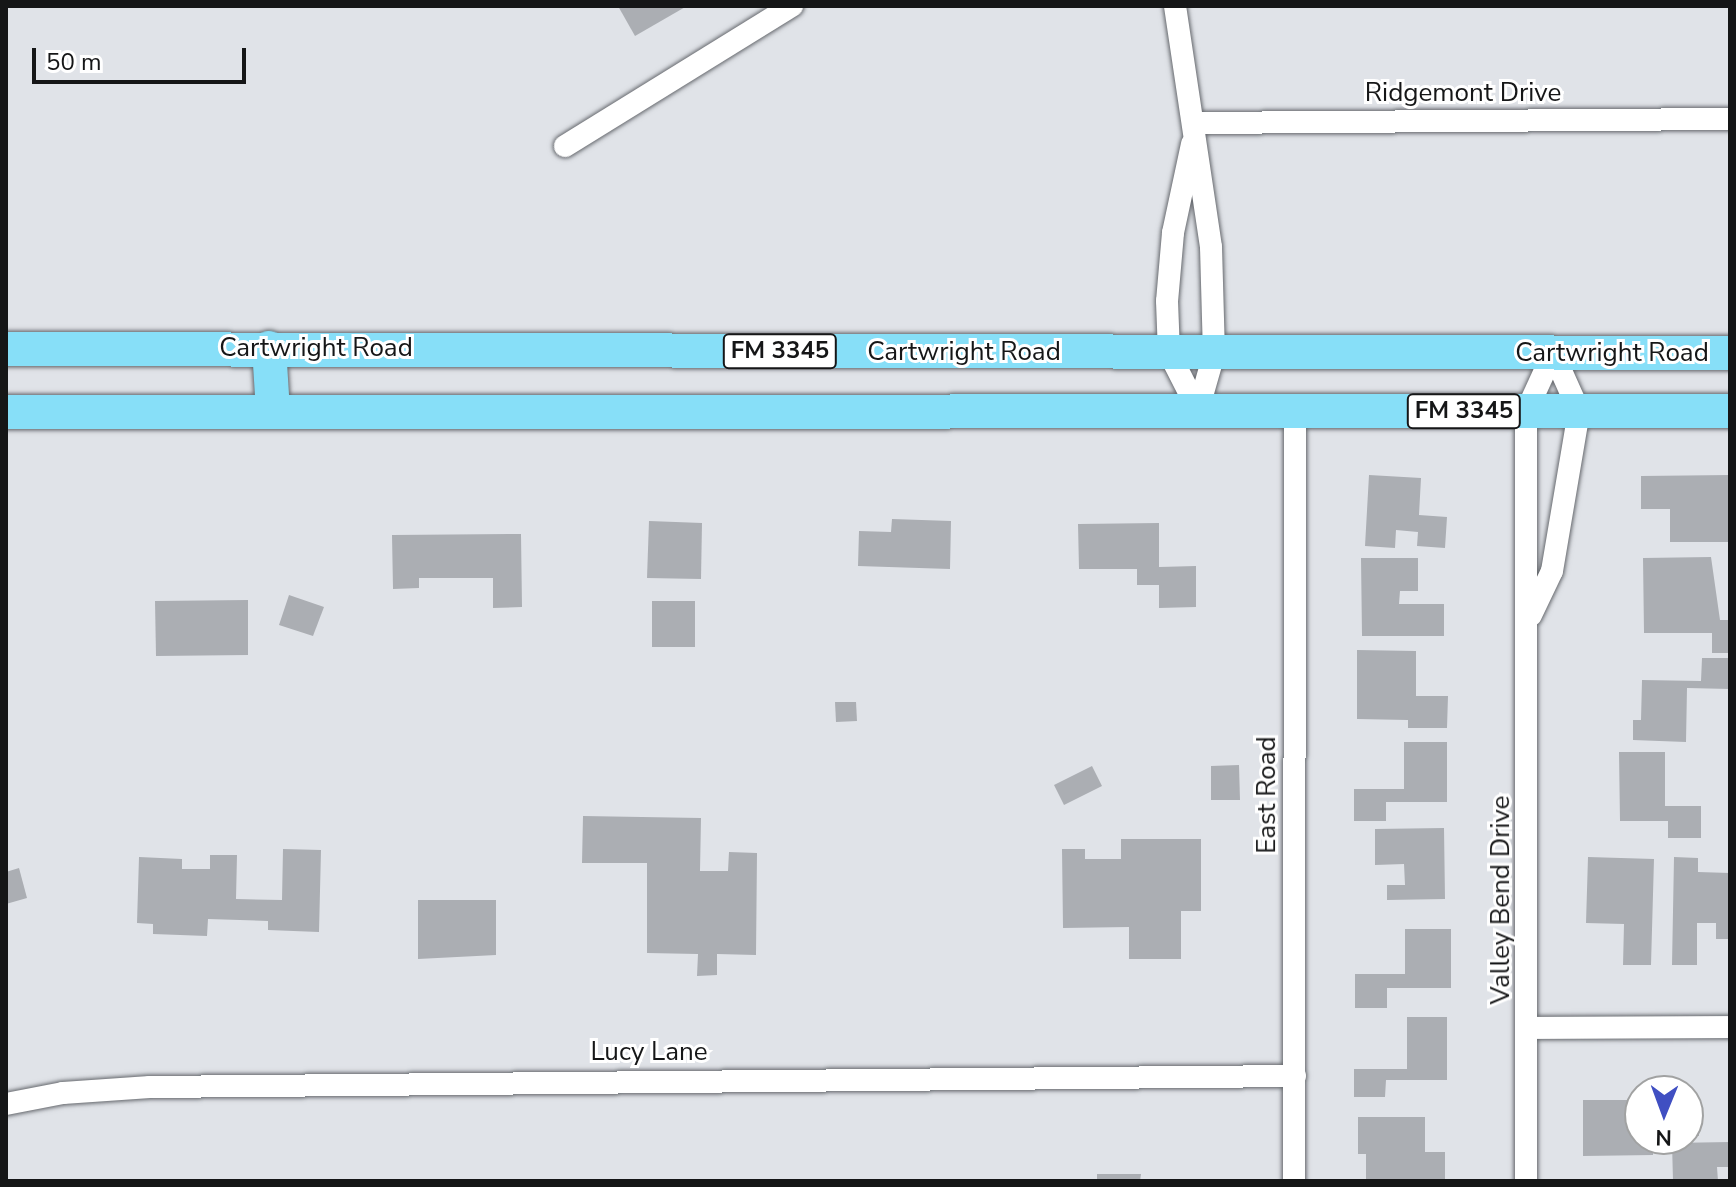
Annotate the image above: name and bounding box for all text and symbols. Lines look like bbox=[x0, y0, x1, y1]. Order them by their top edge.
scale bar bbox=[36, 32, 250, 82]
text: 50 m bbox=[46, 46, 102, 78]
street label: Ridgemont Drive bbox=[1365, 77, 1561, 109]
road number: FM 3345 bbox=[722, 331, 838, 371]
street label: Cartwright Road bbox=[219, 332, 413, 364]
street label: Cartwright Road bbox=[867, 336, 1061, 368]
street label: Cartwright Road bbox=[1515, 337, 1709, 369]
road number: FM 3345 bbox=[1406, 391, 1522, 431]
street label: East Road bbox=[1251, 736, 1283, 854]
street label: Valley Bend Drive bbox=[1485, 796, 1517, 1004]
street label: Lucy Lane bbox=[590, 1036, 708, 1068]
north arrow bbox=[1624, 1075, 1704, 1155]
text: N bbox=[1655, 1122, 1672, 1152]

